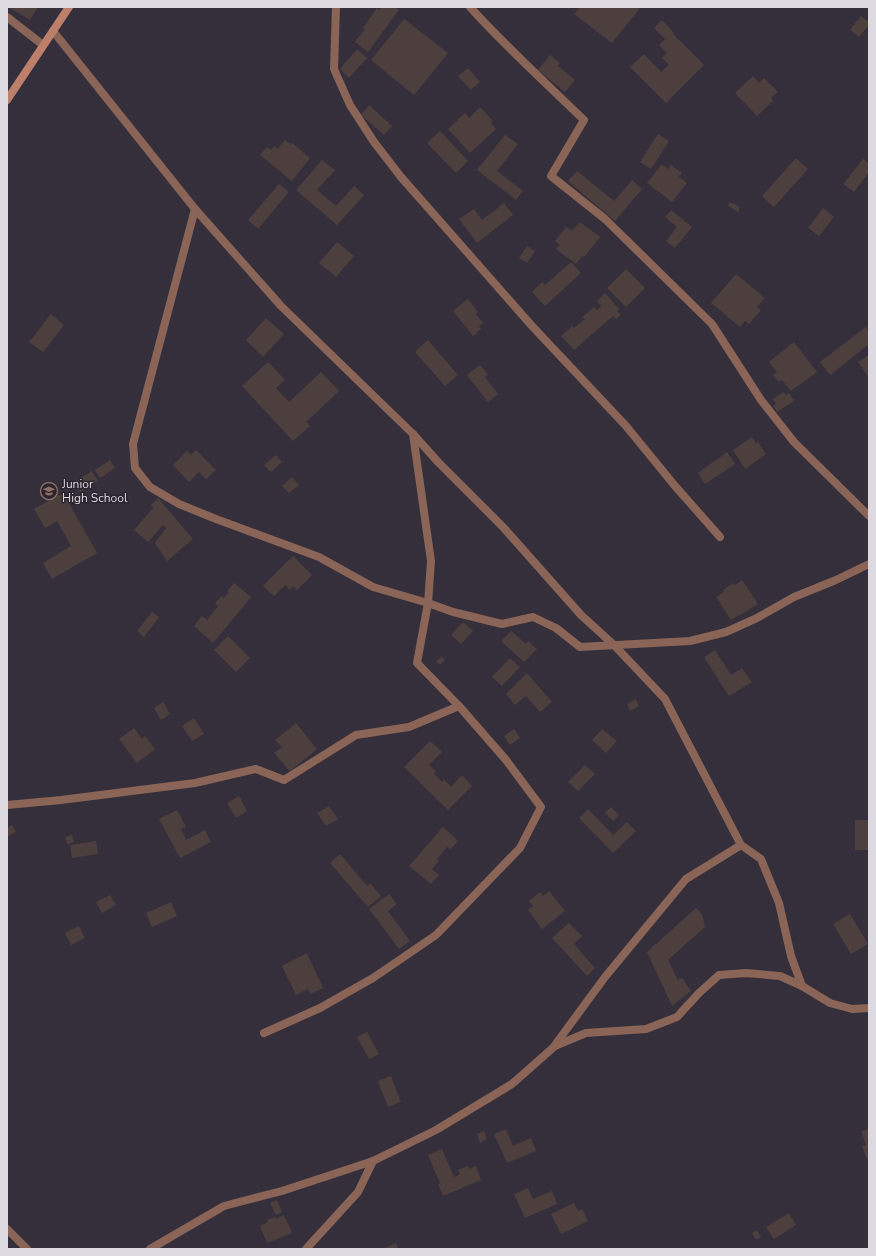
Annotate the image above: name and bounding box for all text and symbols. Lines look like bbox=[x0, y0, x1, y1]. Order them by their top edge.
place label: Junior High School bbox=[61, 476, 128, 506]
school or university icon: Junior High School bbox=[39, 481, 59, 501]

